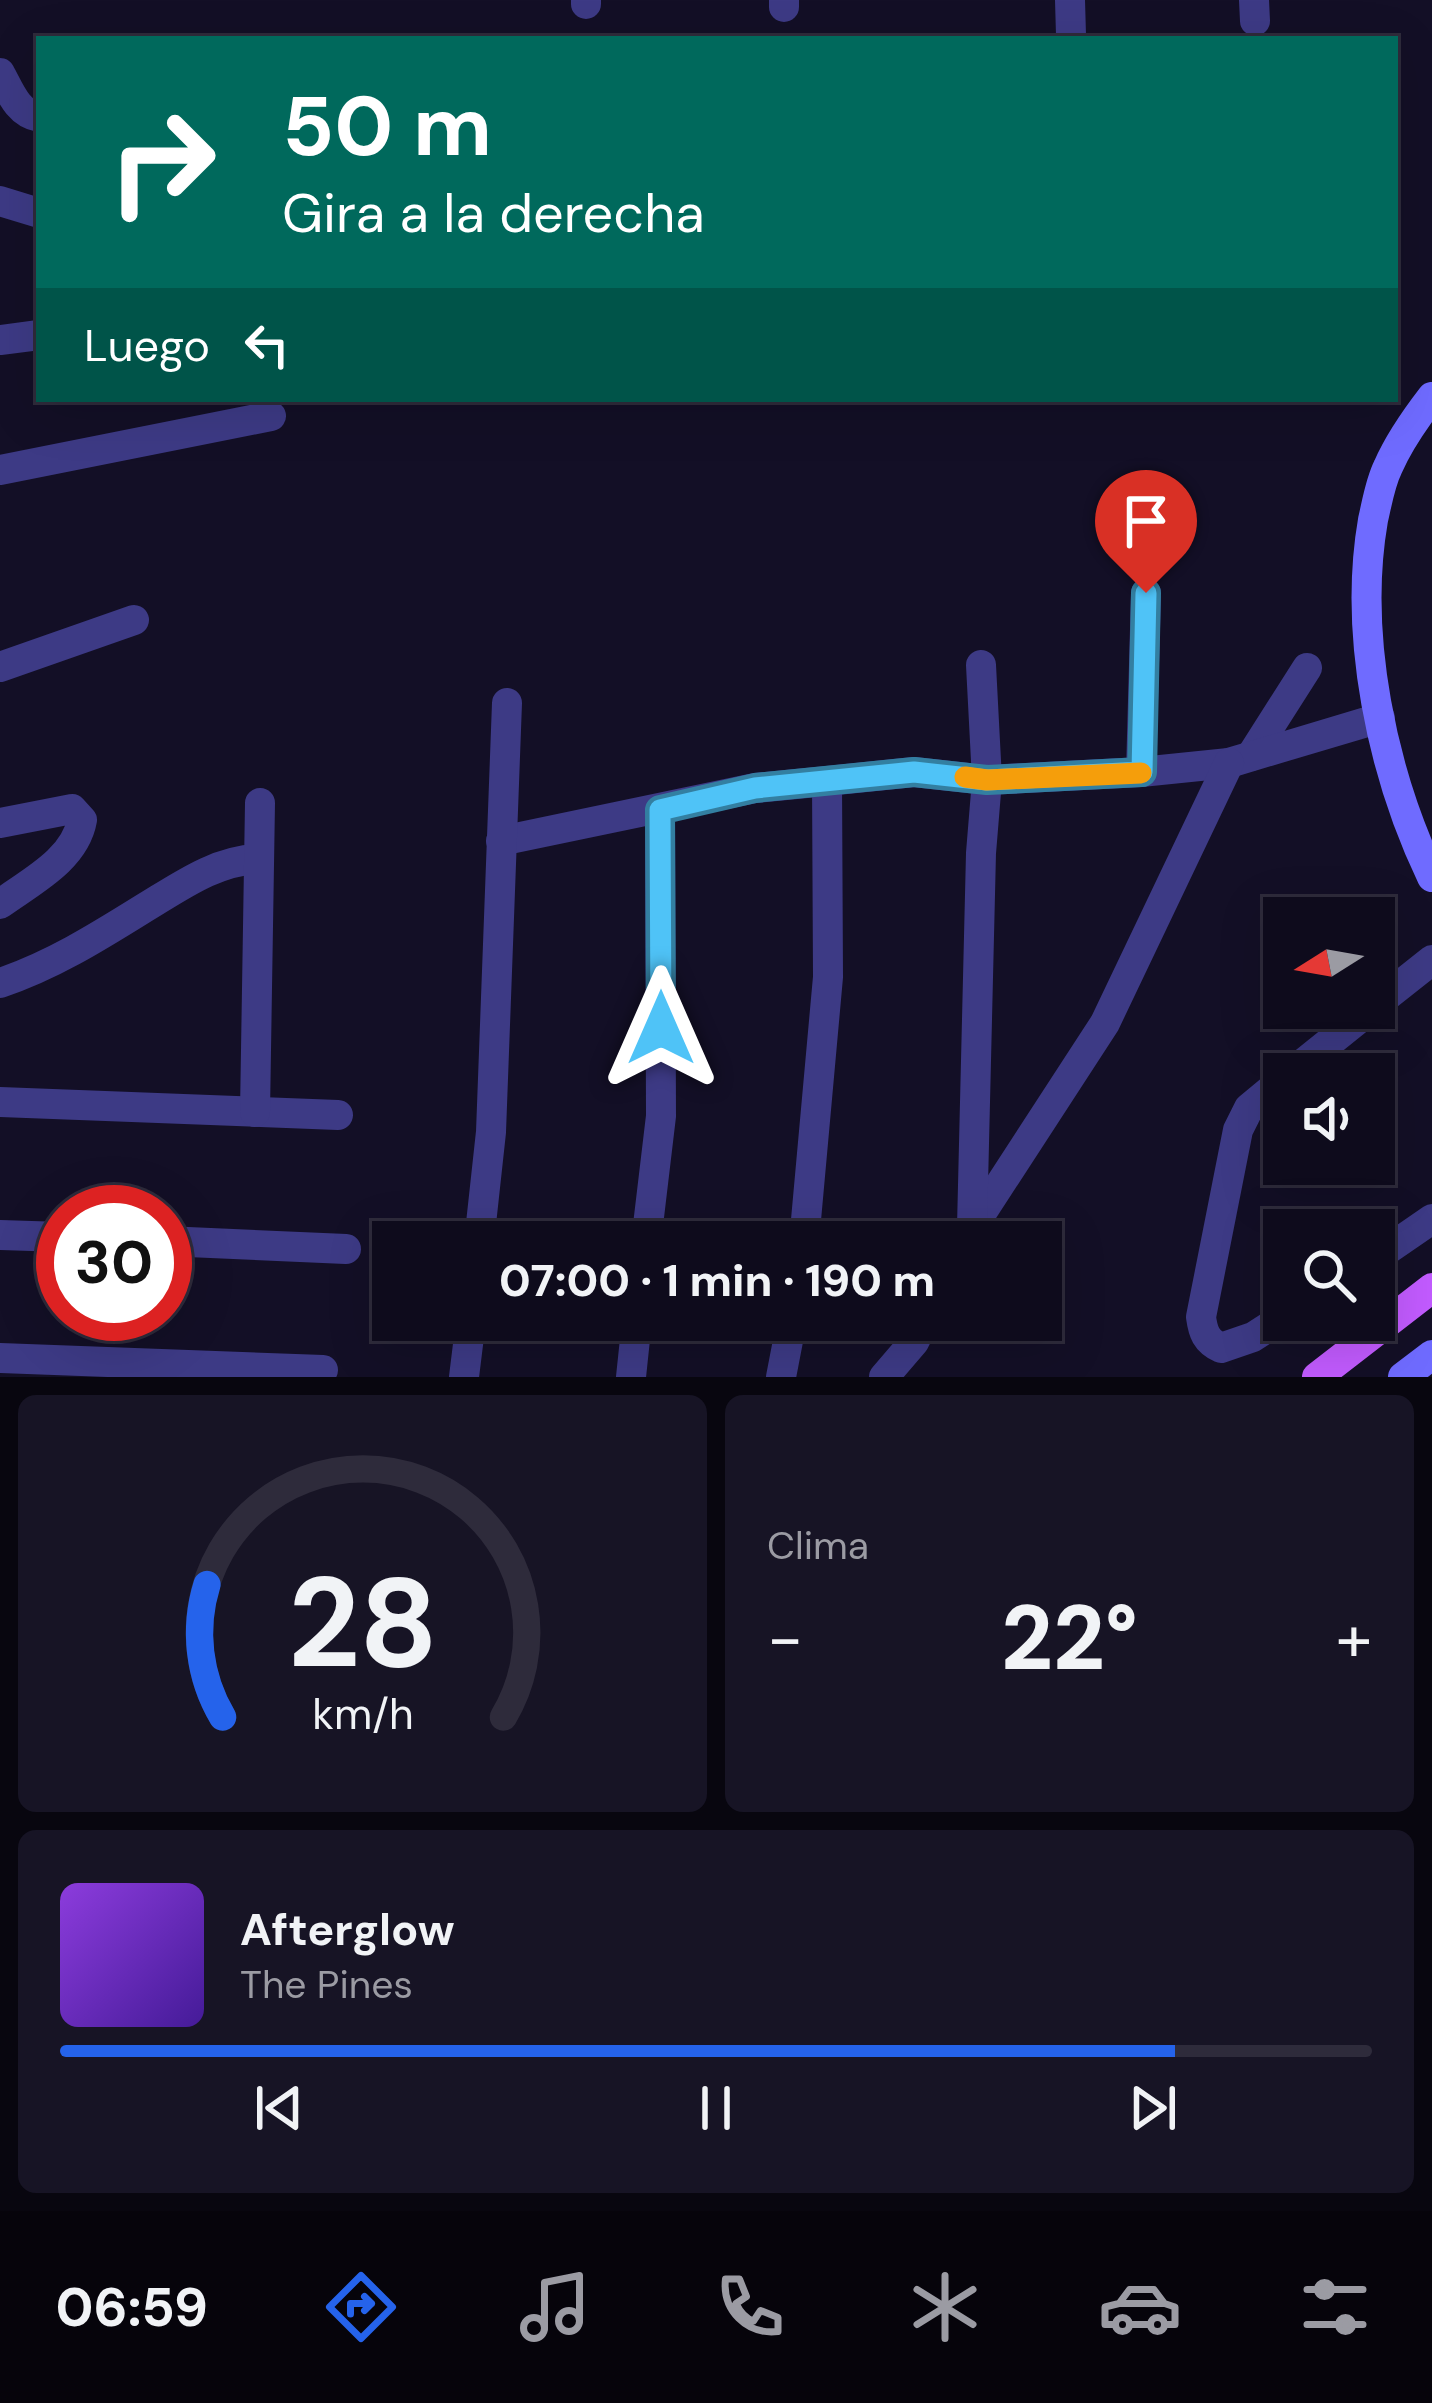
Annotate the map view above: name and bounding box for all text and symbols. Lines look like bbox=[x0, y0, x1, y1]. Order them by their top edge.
text: 50 m bbox=[282, 72, 492, 181]
icon: right bbox=[84, 84, 240, 240]
text: Gira a la derecha bbox=[282, 178, 705, 249]
icon: left bbox=[234, 312, 300, 378]
text: Luego bbox=[84, 316, 210, 375]
pin bbox=[1095, 470, 1197, 593]
icon: arrive bbox=[1113, 488, 1179, 554]
north arrow bbox=[1263, 897, 1395, 1029]
map controls bbox=[1263, 897, 1395, 1341]
position arrow bbox=[598, 965, 724, 1091]
button: sound bbox=[1263, 1053, 1395, 1185]
speed limit sign: 30 bbox=[36, 1185, 192, 1341]
button: search bbox=[1263, 1209, 1395, 1341]
text: 07:00 · 1 min · 190 m bbox=[499, 1251, 935, 1310]
text: Clima bbox=[767, 1520, 869, 1571]
text: 28 bbox=[287, 1542, 438, 1705]
text: 22° bbox=[1001, 1580, 1138, 1697]
text: − bbox=[767, 1596, 803, 1681]
text: + bbox=[1336, 1596, 1372, 1681]
text: km/h bbox=[312, 1685, 413, 1741]
text: Afterglow bbox=[240, 1900, 455, 1959]
text: The Pines bbox=[240, 1959, 413, 2010]
icon: previous bbox=[246, 2075, 312, 2141]
icon: pause bbox=[683, 2075, 749, 2141]
icon: next bbox=[1120, 2075, 1186, 2141]
icon: directions bbox=[319, 2265, 403, 2349]
icon: music bbox=[513, 2265, 597, 2349]
icon: phone bbox=[708, 2265, 792, 2349]
icon: climate bbox=[903, 2265, 987, 2349]
icon: car bbox=[1098, 2265, 1182, 2349]
icon: filters bbox=[1293, 2265, 1377, 2349]
text: 06:59 bbox=[55, 2272, 208, 2343]

